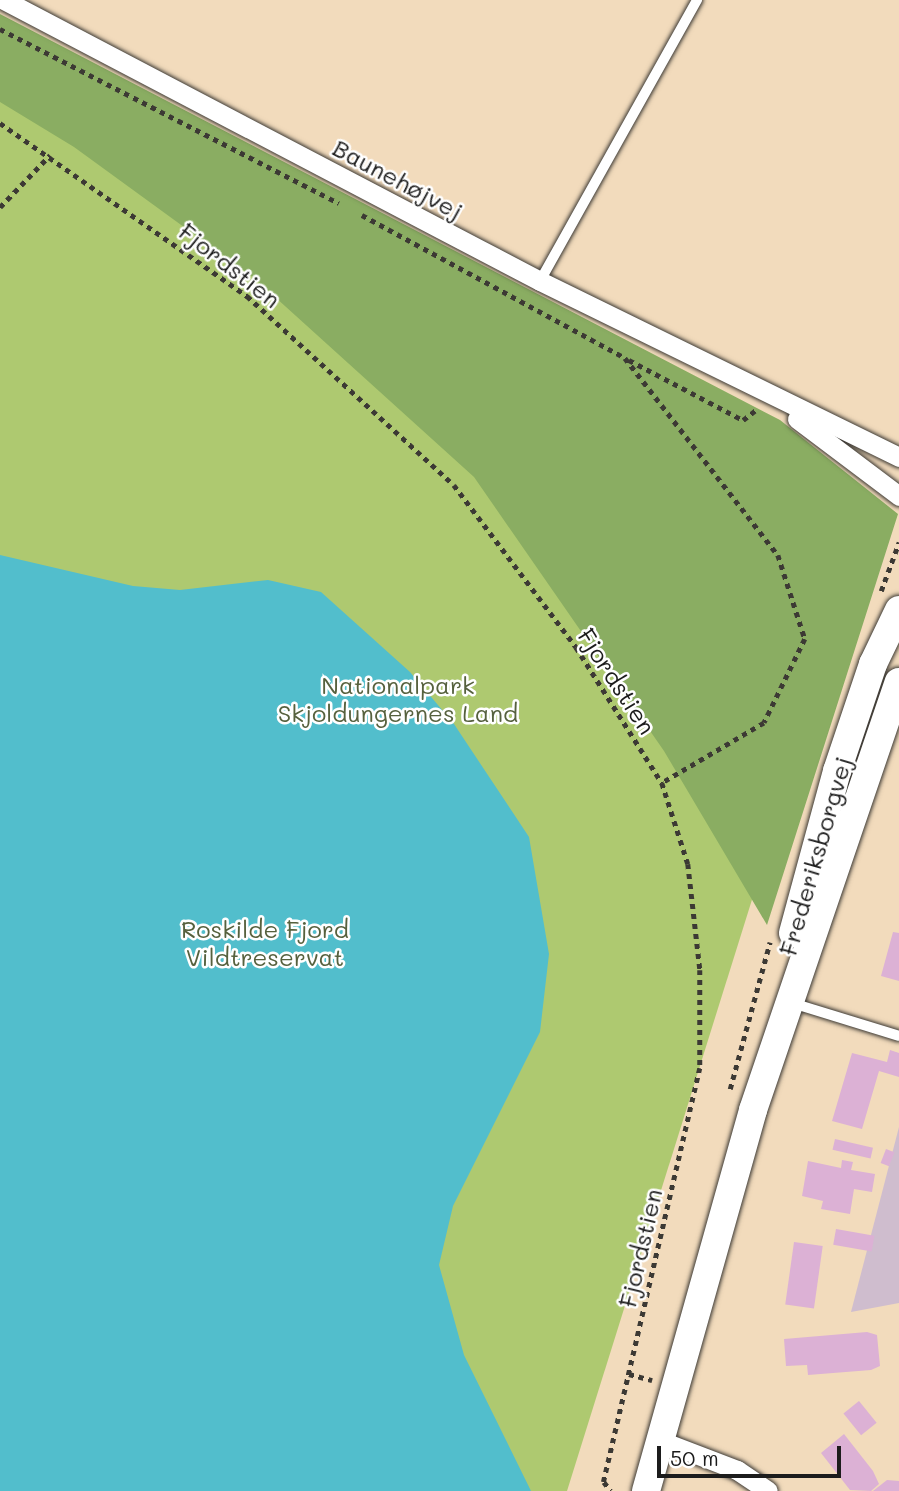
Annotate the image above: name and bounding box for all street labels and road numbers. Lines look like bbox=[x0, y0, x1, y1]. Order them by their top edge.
street label: Baunehøjvej bbox=[328, 133, 468, 225]
street label: Fjordstien bbox=[174, 216, 286, 314]
street label: Fjordstien bbox=[572, 623, 662, 739]
street label: Frederiksborgvej bbox=[773, 753, 857, 959]
street label: Fjordstien bbox=[612, 1186, 668, 1310]

